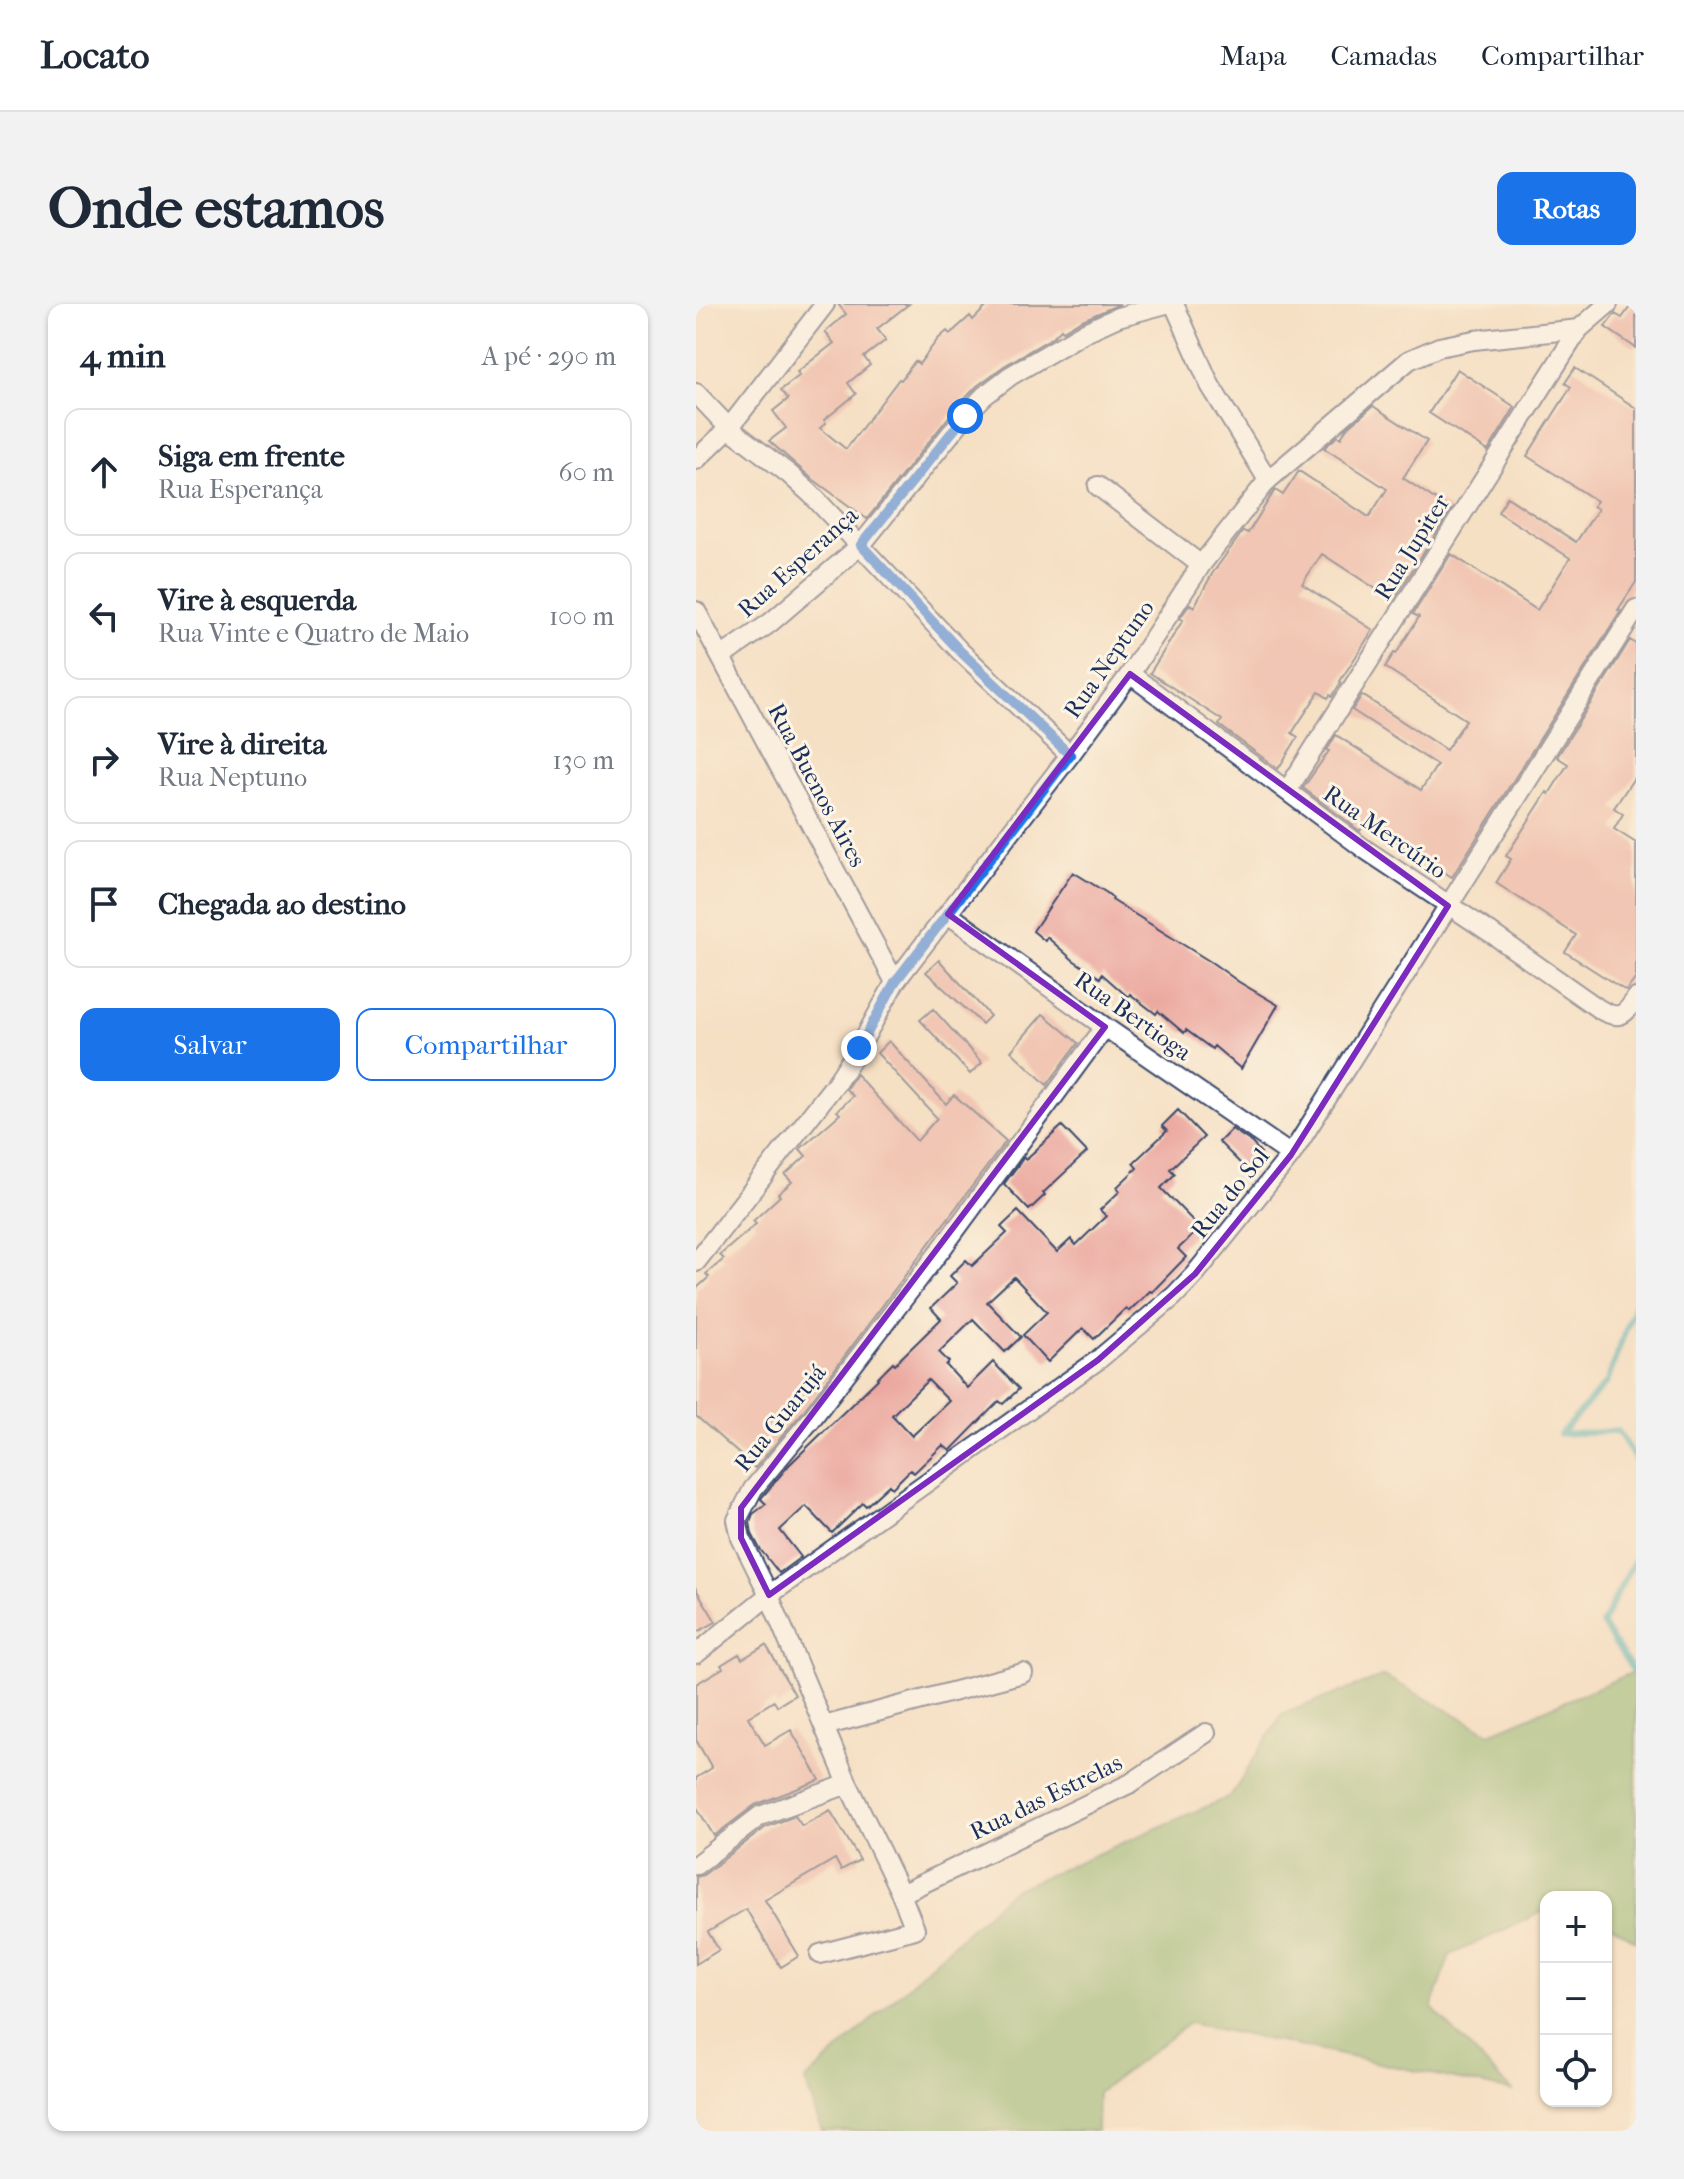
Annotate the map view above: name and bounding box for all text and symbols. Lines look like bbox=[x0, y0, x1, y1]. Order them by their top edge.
text: Locato bbox=[40, 33, 150, 78]
text: Mapa bbox=[1220, 39, 1286, 72]
text: Camadas bbox=[1330, 39, 1437, 72]
text: Compartilhar bbox=[1481, 39, 1644, 72]
button: Rotas bbox=[1497, 172, 1636, 245]
text: Onde estamos bbox=[48, 176, 384, 241]
text: 4 min bbox=[80, 336, 165, 376]
text: A pé · 290 m bbox=[482, 341, 616, 372]
route start bbox=[947, 398, 983, 434]
text: Siga em frente bbox=[158, 439, 345, 474]
icon: ahead bbox=[82, 450, 126, 494]
text: 60 m bbox=[558, 457, 614, 488]
text: Rua Esperança bbox=[158, 474, 323, 505]
street label: Rua Jupiter bbox=[1368, 488, 1456, 605]
street label: Rua Esperança bbox=[732, 500, 865, 624]
text: Vire à esquerda bbox=[158, 583, 356, 618]
icon: left bbox=[82, 594, 126, 638]
street label: Rua Neptuno bbox=[1058, 595, 1160, 723]
text: 100 m bbox=[549, 601, 614, 632]
text: Rua Vinte e Quatro de Maio bbox=[158, 618, 469, 649]
street label: Rua Buenos Aires bbox=[762, 698, 872, 872]
text: Vire à direita bbox=[158, 727, 326, 762]
icon: right bbox=[82, 738, 126, 782]
text: 130 m bbox=[553, 745, 614, 776]
text: Rua Neptuno bbox=[158, 762, 307, 793]
street label: Rua Mercúrio bbox=[1318, 779, 1452, 885]
icon: arrive bbox=[82, 882, 126, 926]
text: Chegada ao destino bbox=[158, 887, 406, 922]
street label: Rua Bertioga bbox=[1069, 965, 1198, 1067]
button: Salvar bbox=[80, 1008, 340, 1081]
button: Compartilhar bbox=[356, 1008, 616, 1081]
route end bbox=[841, 1030, 877, 1066]
street label: Rua do Sol bbox=[1185, 1142, 1275, 1244]
street label: Rua Guarujá bbox=[728, 1358, 832, 1477]
street label: Rua das Estrelas bbox=[965, 1748, 1127, 1846]
map controls bbox=[1540, 1891, 1612, 2107]
button: + bbox=[1540, 1891, 1612, 1963]
button: − bbox=[1540, 1963, 1612, 2035]
button: locate bbox=[1540, 2035, 1612, 2107]

